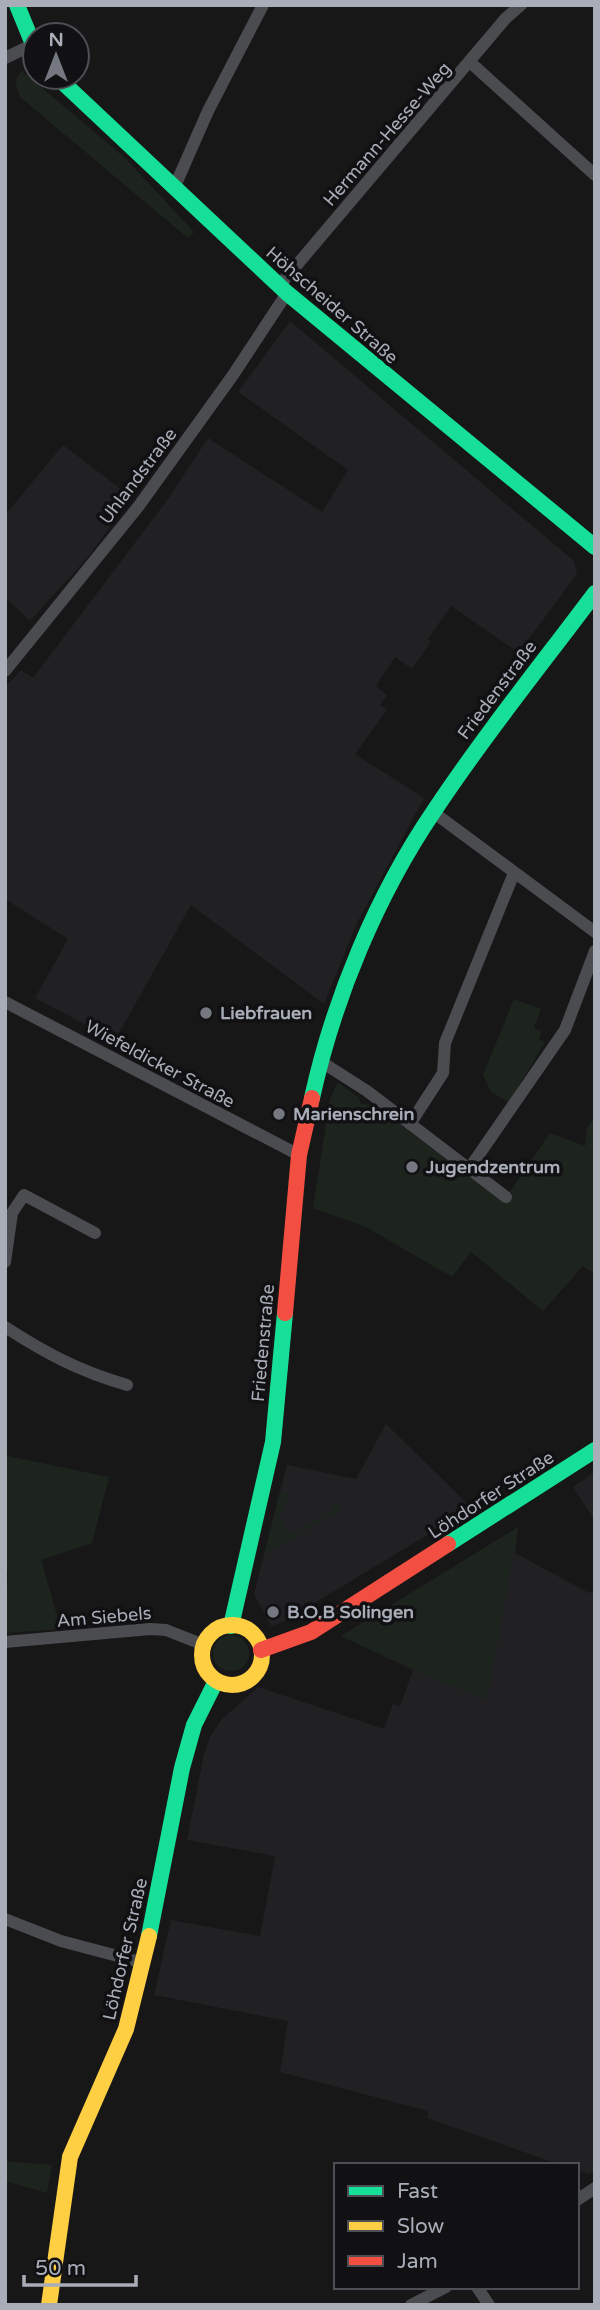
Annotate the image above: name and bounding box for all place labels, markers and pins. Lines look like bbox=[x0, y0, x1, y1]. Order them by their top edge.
place label: Liebfrauen bbox=[220, 1002, 312, 1024]
marker: Liebfrauen bbox=[198, 1005, 214, 1021]
place label: Marienschrein bbox=[293, 1103, 414, 1125]
marker: Marienschrein bbox=[271, 1106, 287, 1122]
place label: Jugendzentrum bbox=[425, 1156, 560, 1178]
marker: Jugendzentrum bbox=[404, 1159, 420, 1175]
place label: B.O.B Solingen bbox=[287, 1601, 414, 1623]
marker: B.O.B Solingen bbox=[265, 1604, 281, 1620]

